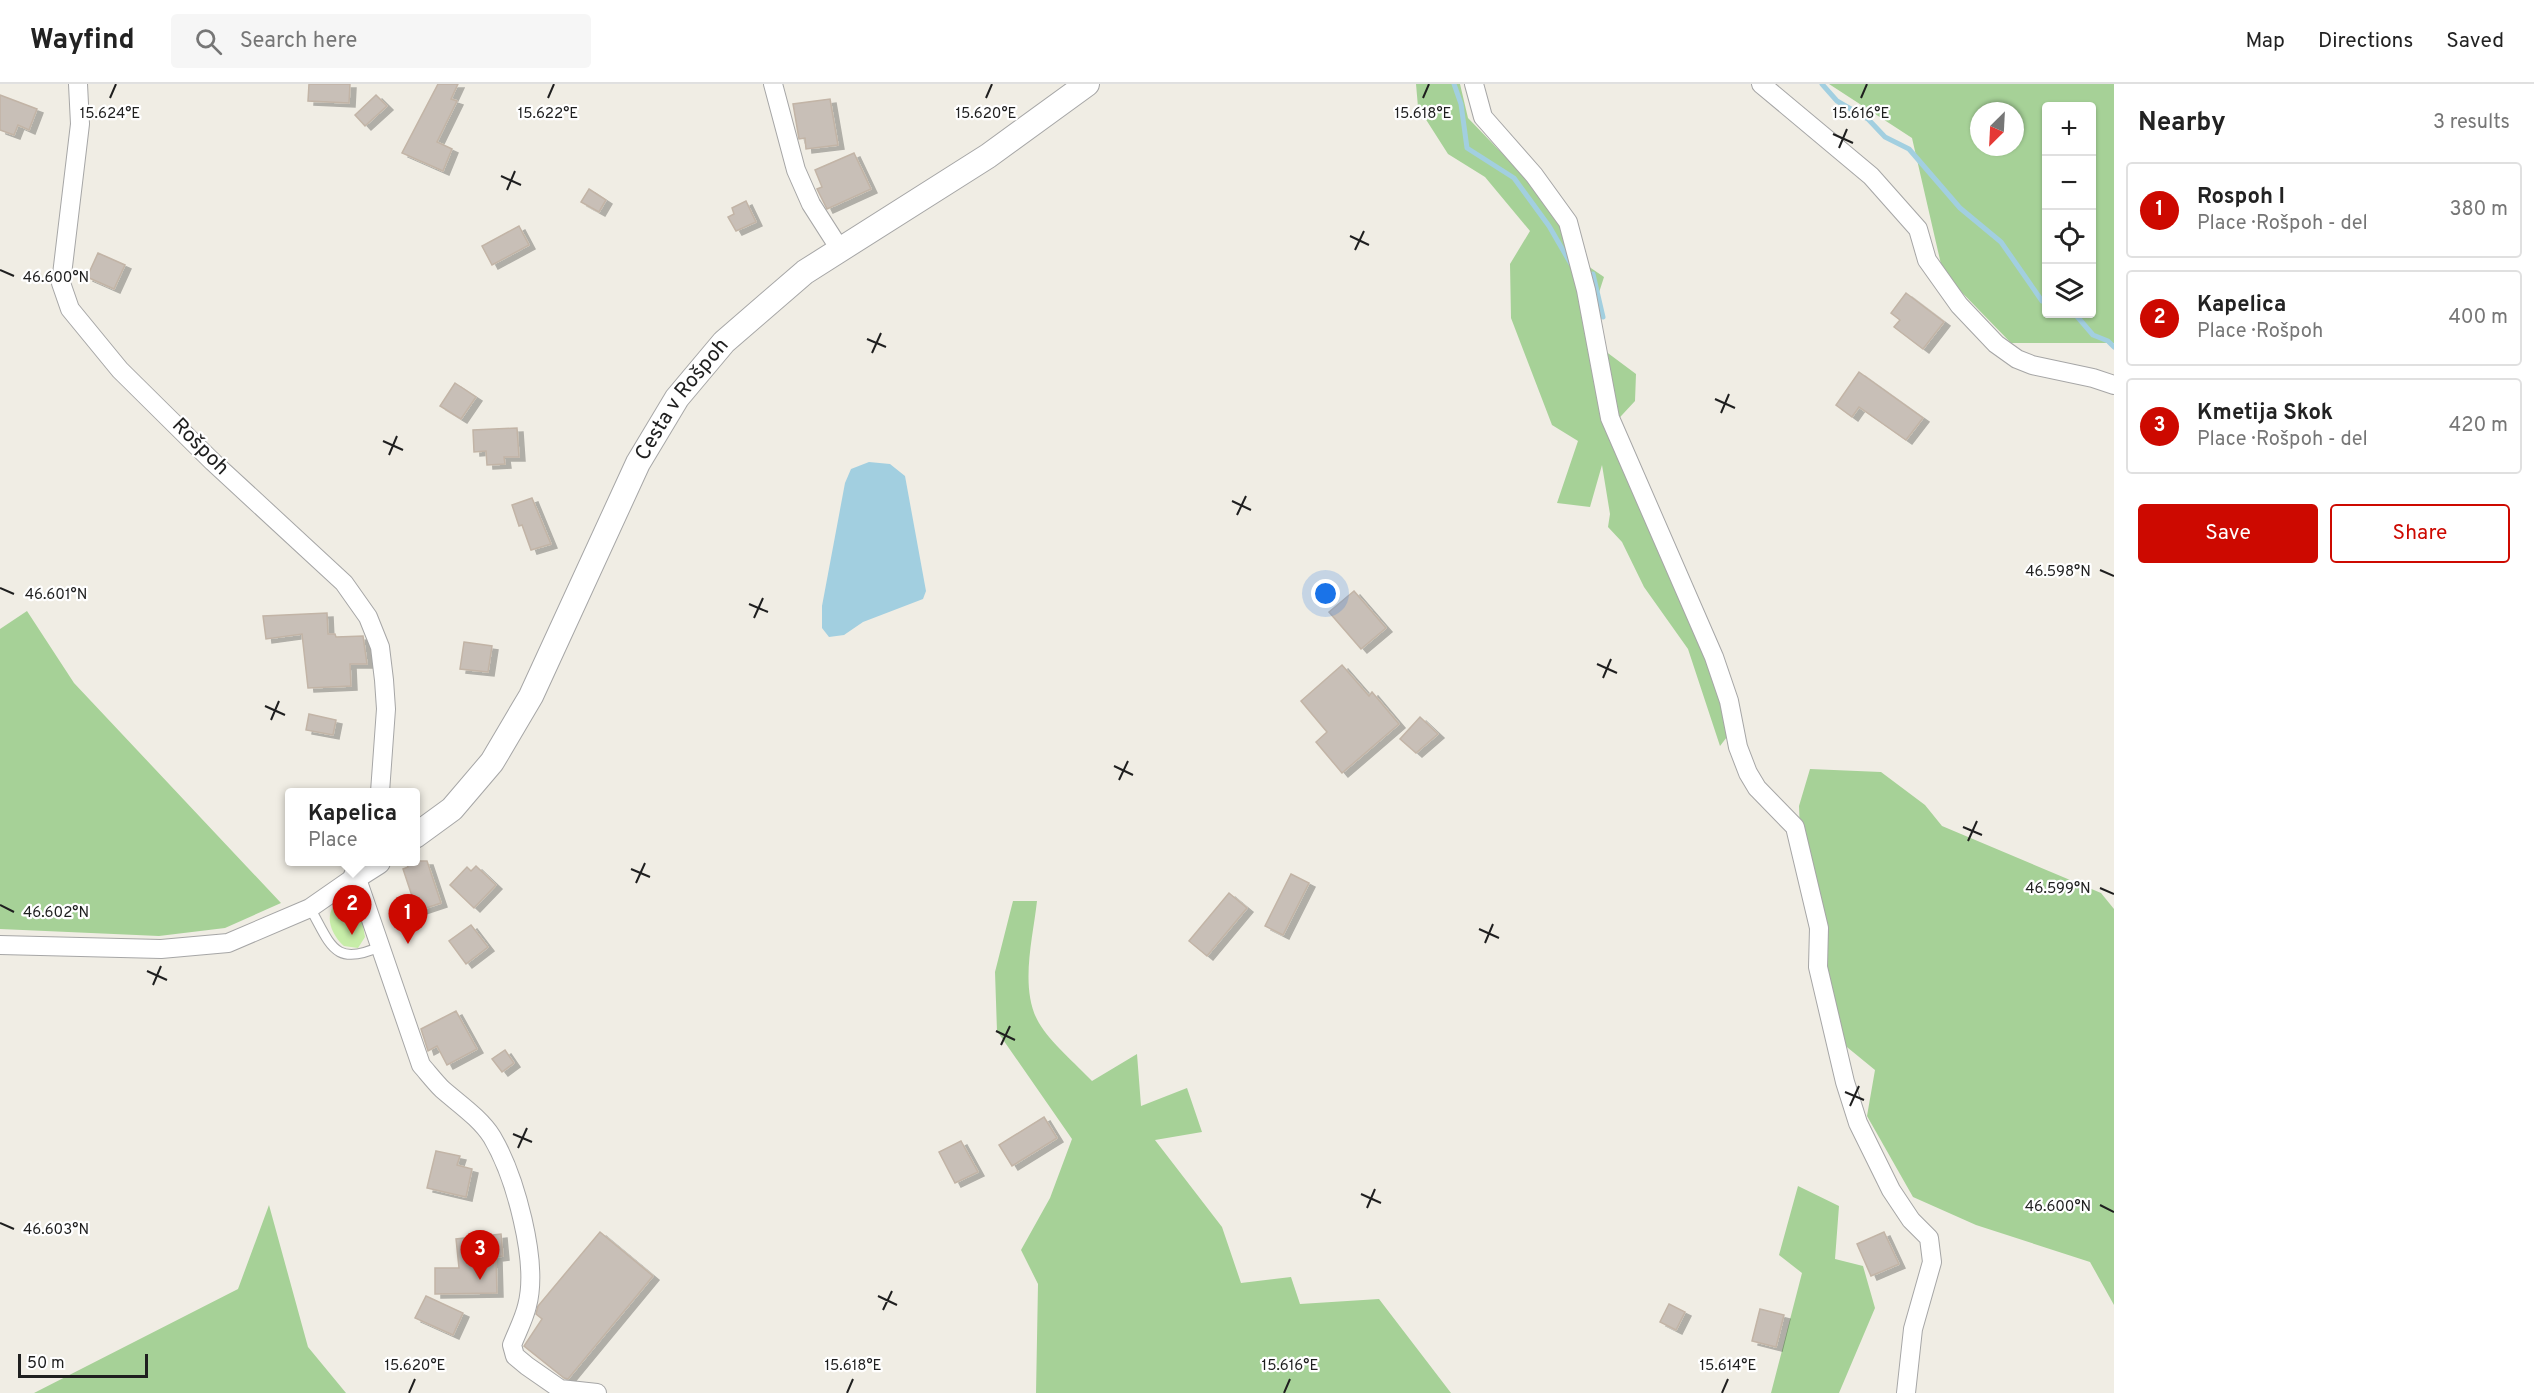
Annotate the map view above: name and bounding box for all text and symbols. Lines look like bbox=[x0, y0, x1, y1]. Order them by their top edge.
search box bbox=[171, 14, 591, 68]
text: Wayfind bbox=[30, 23, 135, 59]
icon: search bbox=[192, 25, 225, 58]
text: Search here bbox=[240, 28, 357, 55]
text: Map bbox=[2245, 28, 2285, 55]
text: Directions bbox=[2318, 28, 2413, 55]
text: Saved bbox=[2446, 28, 2504, 55]
north arrow bbox=[1970, 102, 2024, 156]
map controls bbox=[2042, 102, 2096, 318]
button: + bbox=[2042, 102, 2096, 156]
text: 15.624°E bbox=[80, 105, 140, 124]
text: 15.622°E bbox=[518, 105, 578, 124]
text: 15.620°E bbox=[955, 105, 1017, 124]
text: 15.618°E bbox=[1394, 105, 1452, 124]
text: 15.616°E bbox=[1833, 105, 1889, 124]
text: Nearby bbox=[2138, 107, 2226, 140]
text: 3 results bbox=[2433, 110, 2510, 136]
button: − bbox=[2042, 156, 2096, 210]
text: Rospoh I bbox=[2197, 184, 2285, 211]
text: 1 bbox=[2156, 197, 2164, 223]
text: 380 m bbox=[2449, 197, 2508, 223]
button: locate bbox=[2042, 210, 2096, 264]
text: Place · Rošpoh - del bbox=[2197, 211, 2368, 237]
button: layers bbox=[2042, 264, 2096, 318]
text: 46.600°N bbox=[23, 269, 89, 288]
text: Kapelica bbox=[2197, 292, 2286, 319]
text: 2 bbox=[2153, 305, 2166, 331]
text: 400 m bbox=[2448, 305, 2508, 331]
text: Place · Rošpoh bbox=[2197, 319, 2323, 345]
street label: Cesta v Rošpoh bbox=[629, 333, 735, 465]
text: Kmetija Skok bbox=[2197, 400, 2333, 427]
street label: Rošpoh bbox=[166, 413, 234, 481]
text: 3 bbox=[2154, 413, 2166, 439]
text: 420 m bbox=[2449, 413, 2508, 439]
text: Place · Rošpoh - del bbox=[2197, 427, 2368, 453]
button: Save bbox=[2138, 504, 2318, 563]
button: Share bbox=[2330, 504, 2510, 563]
text: 46.598°N bbox=[2025, 563, 2091, 582]
your location bbox=[1311, 579, 1340, 608]
text: 46.601°N bbox=[25, 586, 87, 605]
popup bbox=[285, 788, 420, 866]
text: Kapelica bbox=[308, 801, 397, 828]
text: Place bbox=[308, 828, 358, 854]
text: 46.599°N bbox=[2025, 880, 2091, 899]
pin: 2 bbox=[332, 886, 372, 935]
pin: 1 bbox=[388, 894, 428, 944]
text: 46.602°N bbox=[23, 904, 89, 923]
text: 46.600°N bbox=[2025, 1198, 2091, 1217]
text: 46.603°N bbox=[23, 1221, 89, 1240]
pin: 3 bbox=[460, 1230, 500, 1280]
scale bar bbox=[18, 1351, 148, 1378]
text: 50 m bbox=[27, 1354, 65, 1374]
text: 15.620°E bbox=[384, 1357, 446, 1376]
text: 15.618°E bbox=[824, 1357, 882, 1376]
text: 15.616°E bbox=[1262, 1357, 1318, 1376]
text: 15.614°E bbox=[1700, 1357, 1756, 1376]

